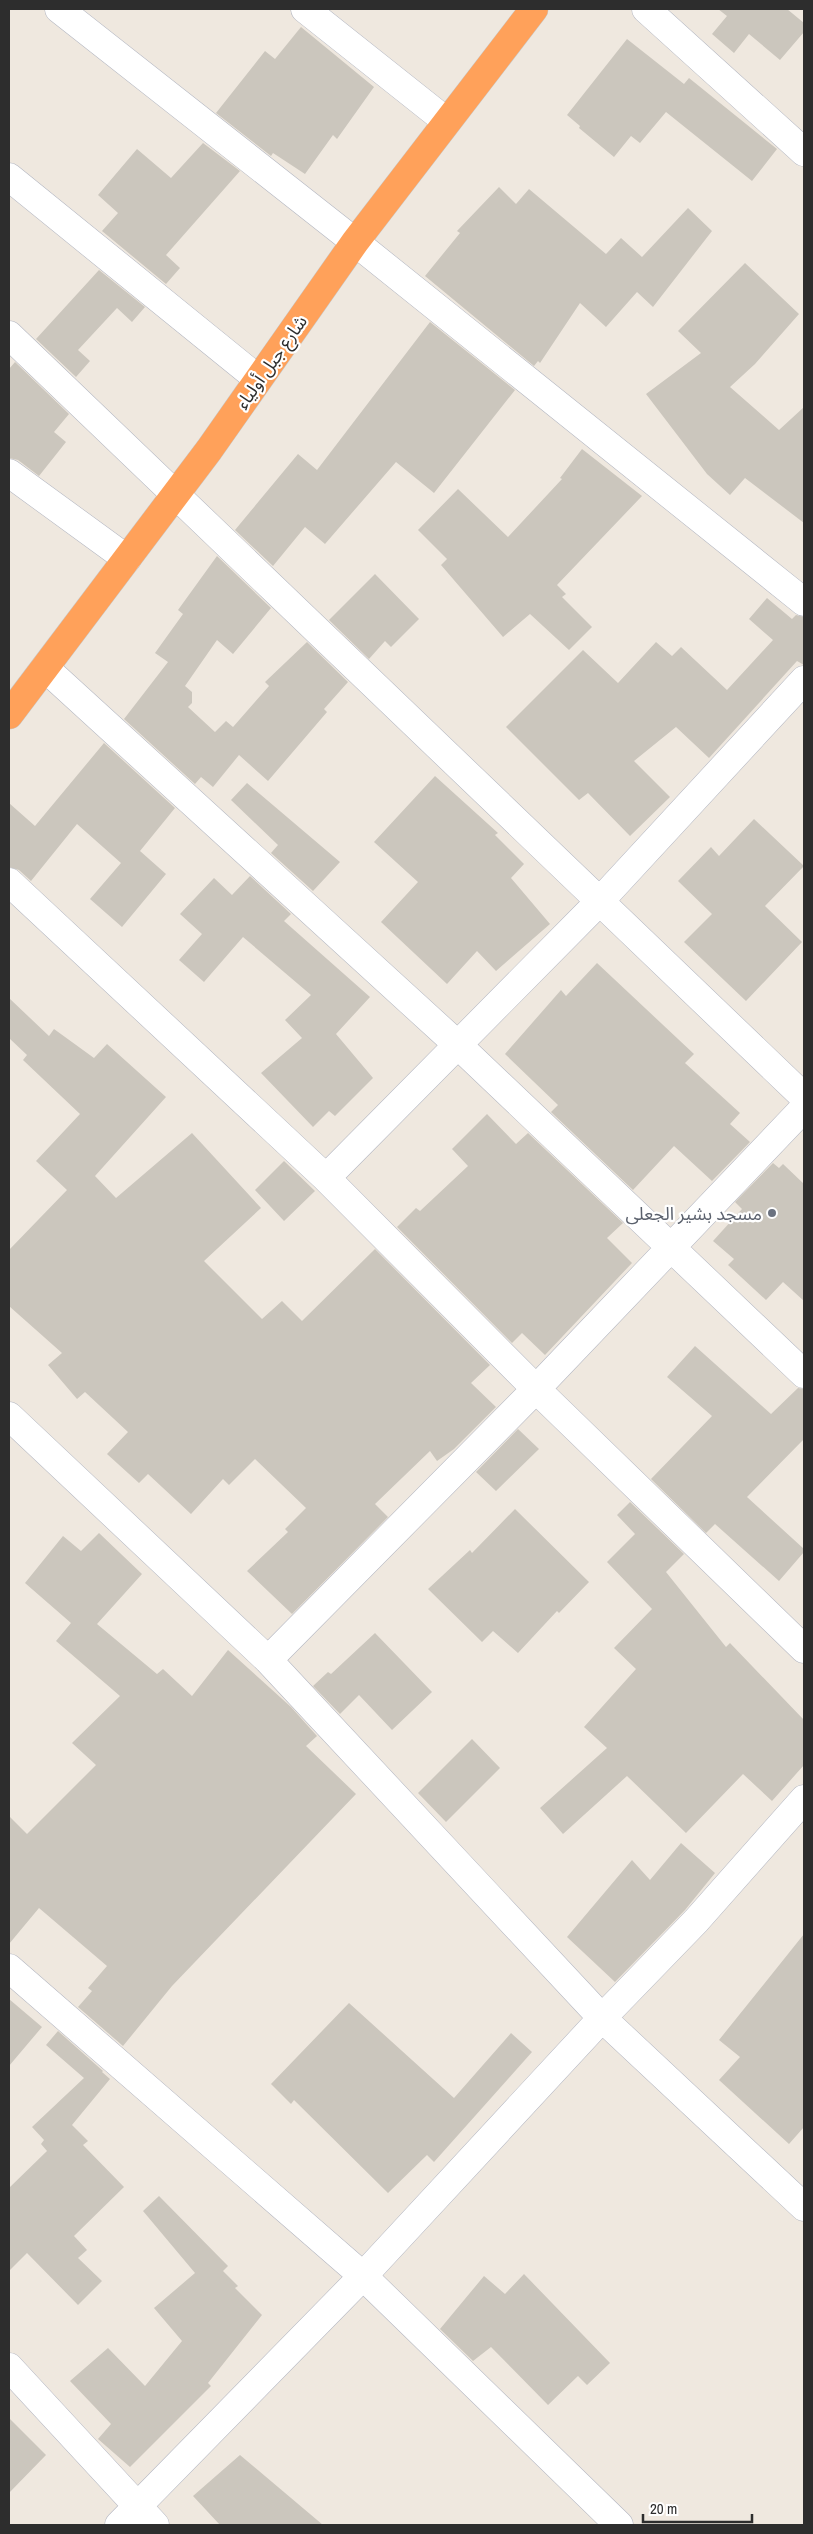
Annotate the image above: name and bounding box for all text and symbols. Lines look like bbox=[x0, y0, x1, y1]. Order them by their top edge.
street label: شارع جبل أولياء bbox=[229, 310, 314, 415]
place label: مسجد بشير الجعلى bbox=[626, 1201, 762, 1226]
marker: مسجد بشير الجعلى bbox=[766, 1207, 778, 1219]
scale bar bbox=[643, 2492, 752, 2524]
text: 20 m bbox=[650, 2498, 677, 2519]

